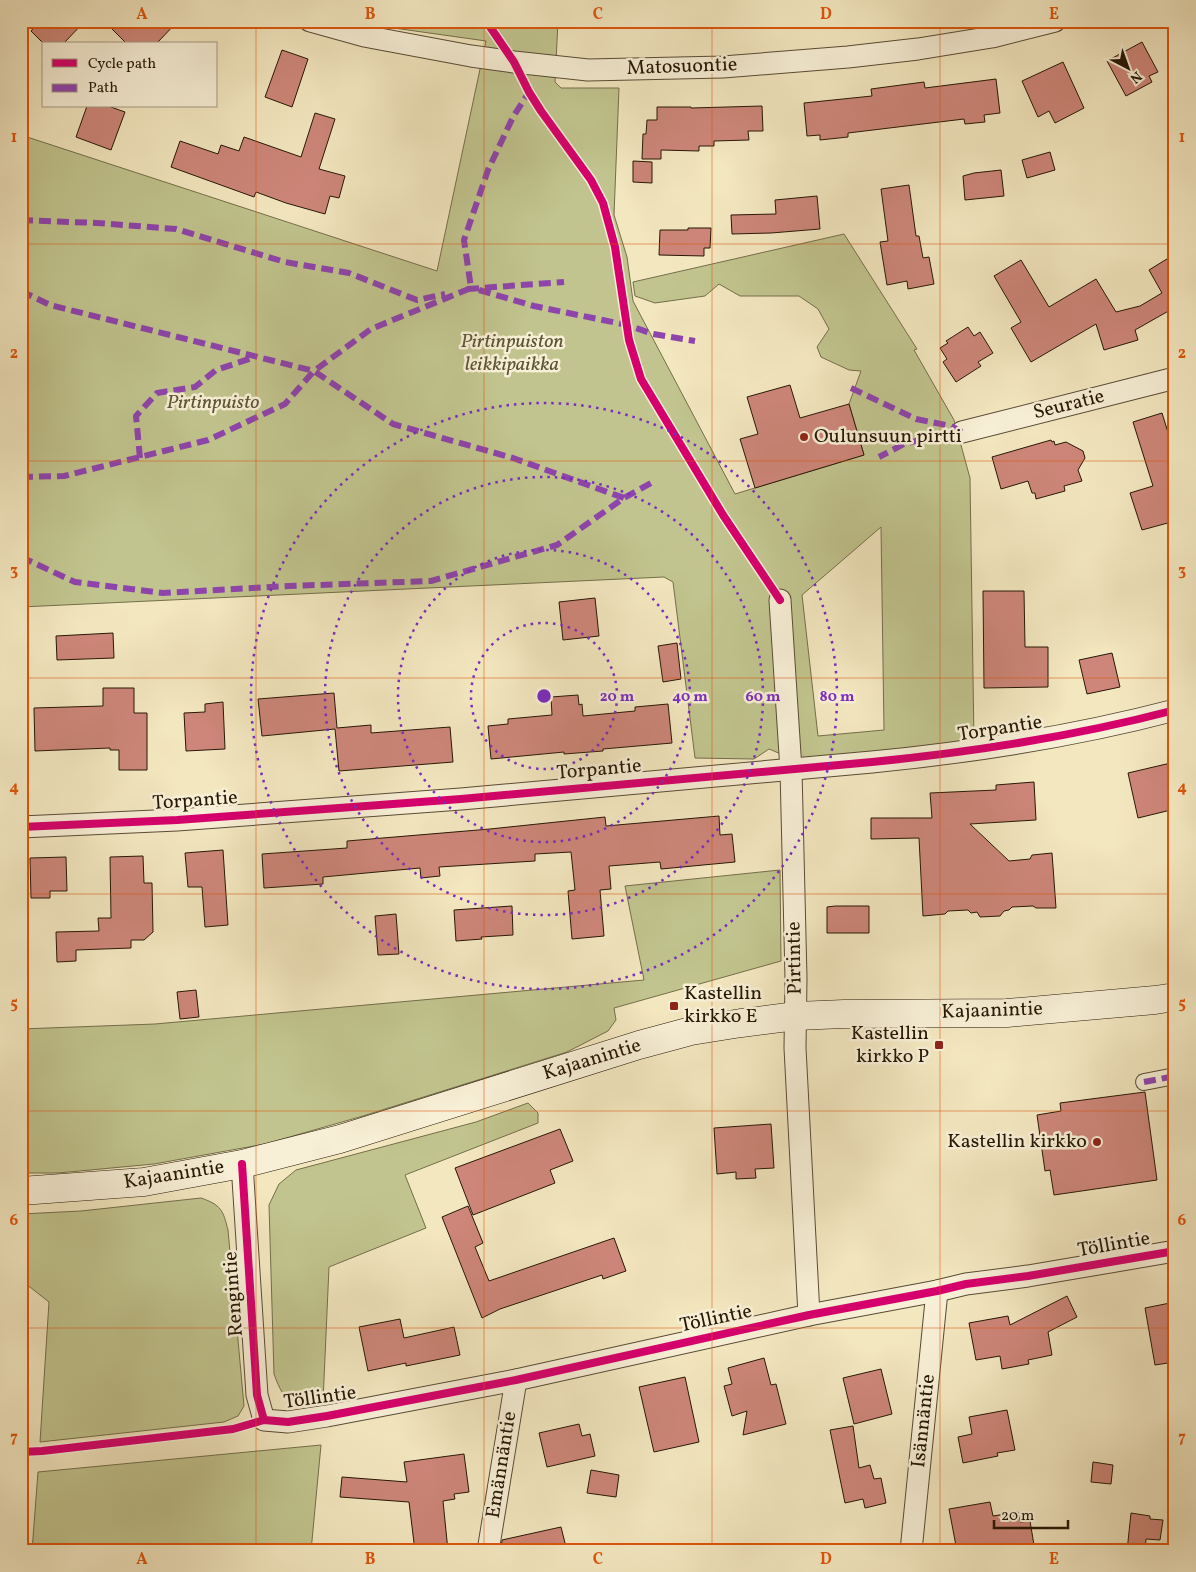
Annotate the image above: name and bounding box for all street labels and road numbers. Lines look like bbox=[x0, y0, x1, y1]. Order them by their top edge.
street label: Matosuontie bbox=[626, 51, 738, 83]
street label: Seuratie bbox=[1031, 383, 1107, 427]
street label: Torpantie bbox=[956, 709, 1044, 749]
street label: Torpantie bbox=[555, 752, 643, 788]
street label: Torpantie bbox=[152, 784, 238, 818]
street label: Pirtintie bbox=[780, 921, 810, 995]
street label: Kajaanintie bbox=[941, 995, 1043, 1027]
street label: Kajaanintie bbox=[539, 1032, 645, 1088]
street label: Kajaanintie bbox=[122, 1153, 226, 1197]
street label: Töllintie bbox=[1076, 1225, 1152, 1265]
street label: Rengintie bbox=[217, 1250, 251, 1338]
street label: Töllintie bbox=[677, 1298, 755, 1340]
street label: Isännäntie bbox=[905, 1373, 943, 1469]
street label: Töllintie bbox=[282, 1379, 358, 1417]
street label: Emännäntie bbox=[480, 1409, 524, 1521]

